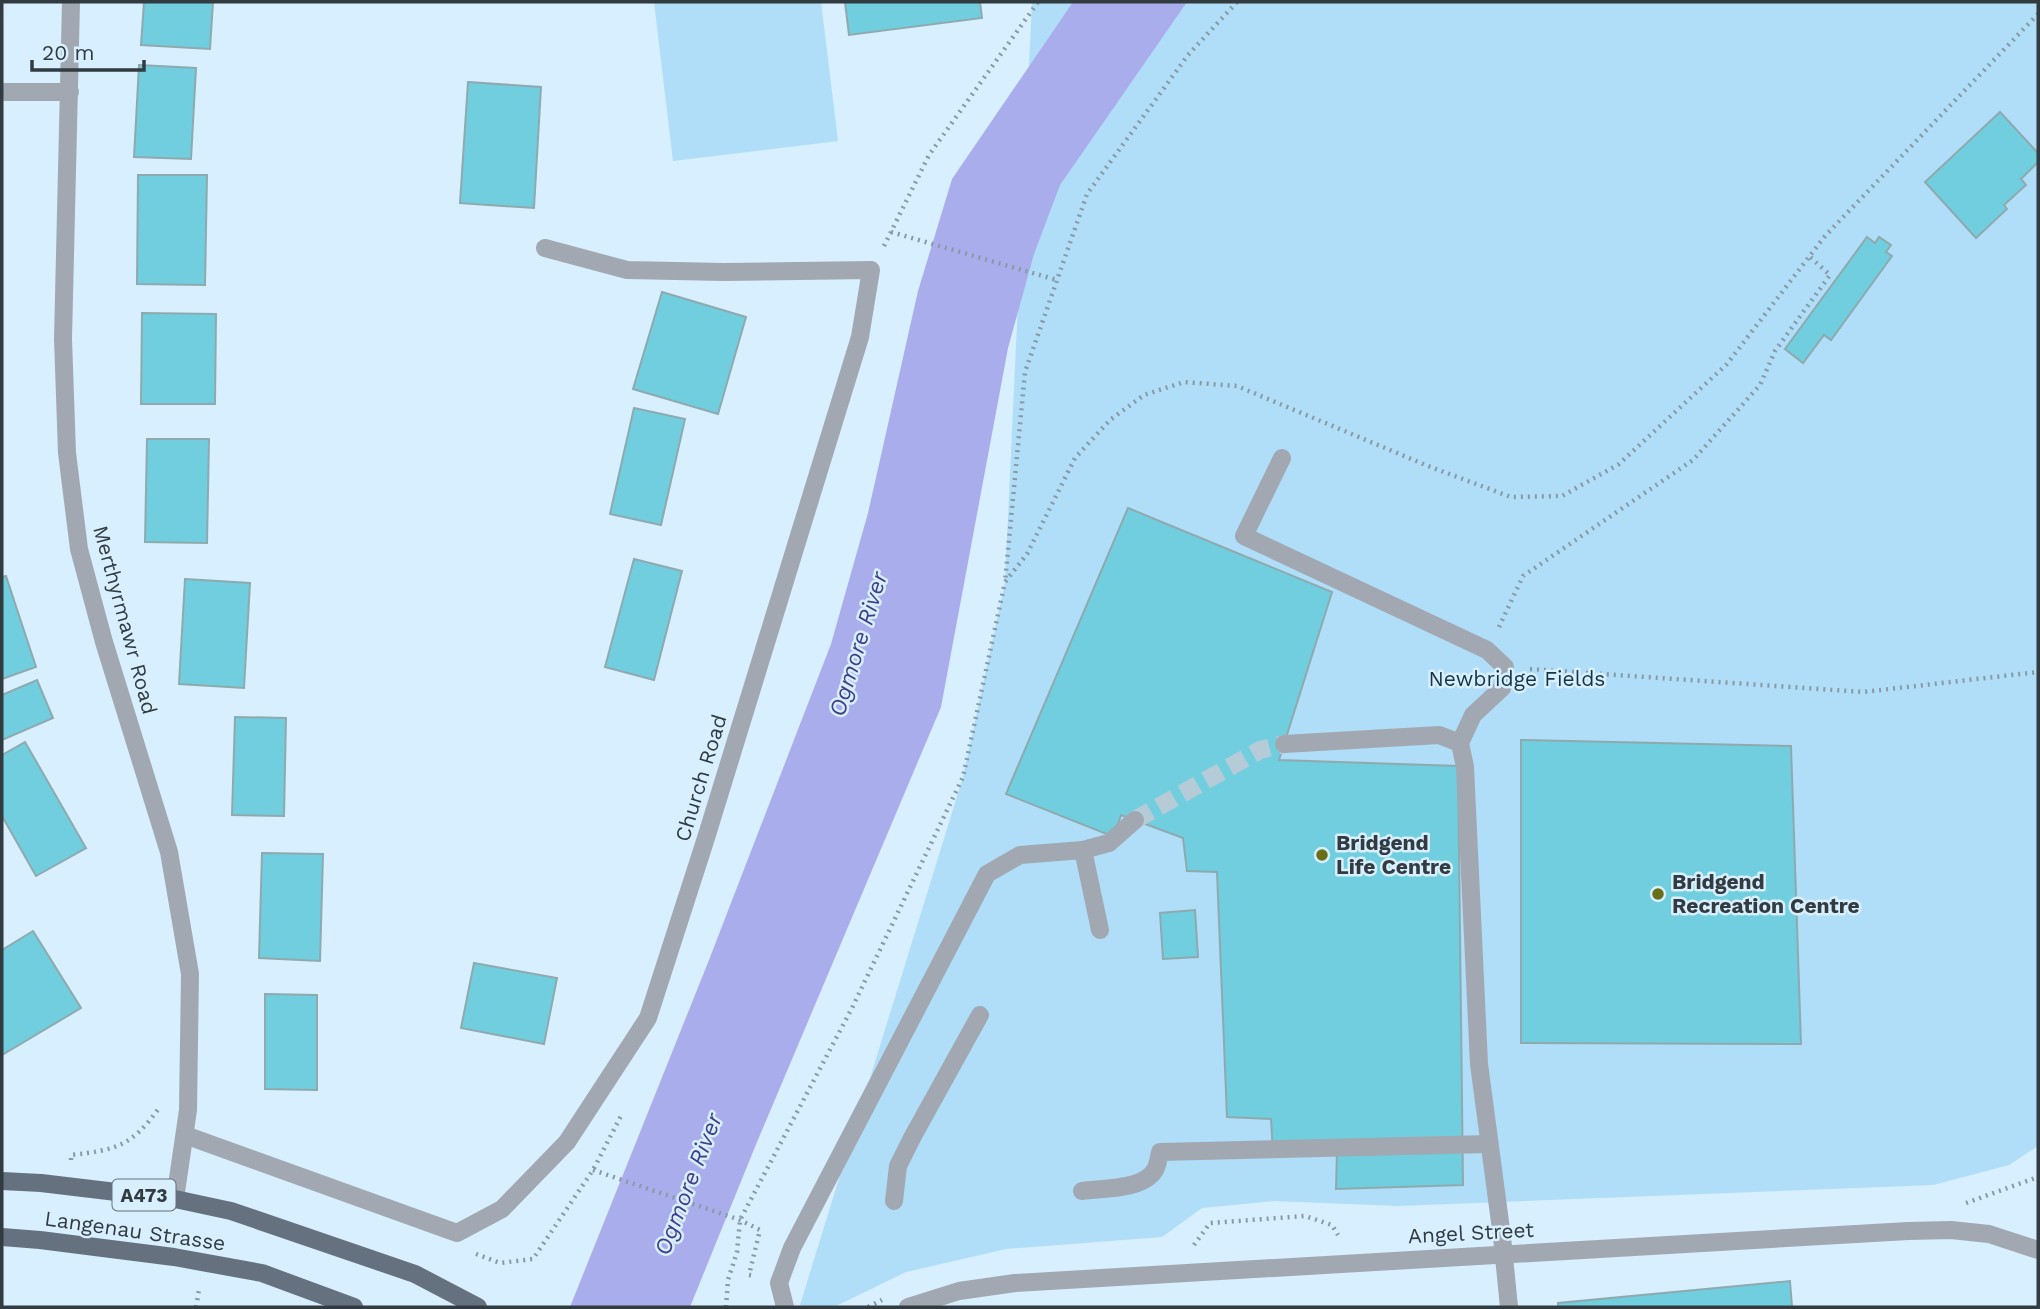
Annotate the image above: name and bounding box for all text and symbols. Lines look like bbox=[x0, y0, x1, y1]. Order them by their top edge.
scale bar bbox=[32, 28, 144, 72]
text: 20 m bbox=[42, 40, 94, 65]
street label: Merthyrmawr Road bbox=[88, 523, 163, 717]
water label: Ogmore River bbox=[824, 567, 894, 720]
park label: Newbridge Fields bbox=[1429, 666, 1605, 691]
street label: Church Road bbox=[669, 711, 732, 845]
place label: Bridgend Life Centre bbox=[1336, 830, 1451, 879]
marker: Bridgend Life Centre bbox=[1314, 847, 1330, 863]
place label: Bridgend Recreation Centre bbox=[1672, 869, 1860, 918]
marker: Bridgend Recreation Centre bbox=[1650, 886, 1666, 902]
water label: Ogmore River bbox=[649, 1108, 728, 1259]
road number: A473 bbox=[113, 1180, 176, 1210]
street label: Langenau Strasse bbox=[43, 1205, 227, 1256]
street label: Angel Street bbox=[1407, 1217, 1535, 1248]

